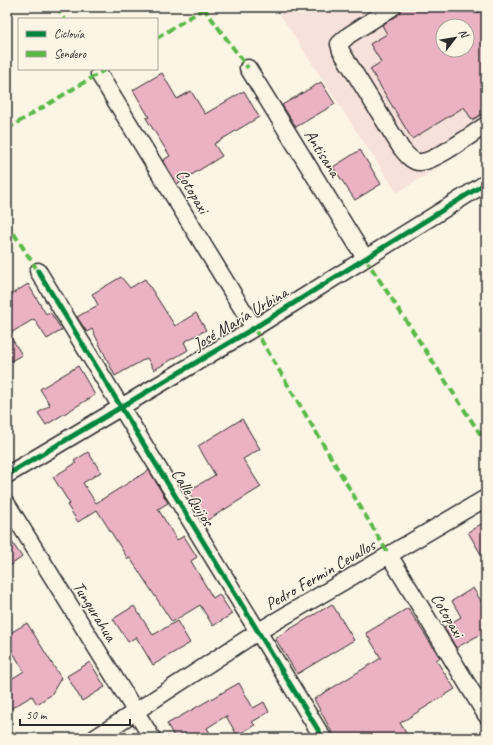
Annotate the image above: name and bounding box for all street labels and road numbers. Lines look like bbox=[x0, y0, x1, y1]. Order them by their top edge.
street label: Antisana bbox=[300, 126, 346, 183]
street label: Cotopaxi bbox=[171, 165, 215, 219]
street label: José María Urbina bbox=[188, 281, 293, 355]
street label: Calle Quijos bbox=[167, 465, 220, 532]
street label: Pedro Fermin Cevallos bbox=[261, 533, 381, 614]
street label: Tungurahua bbox=[68, 577, 122, 646]
street label: Cotopaxi bbox=[426, 589, 470, 643]

